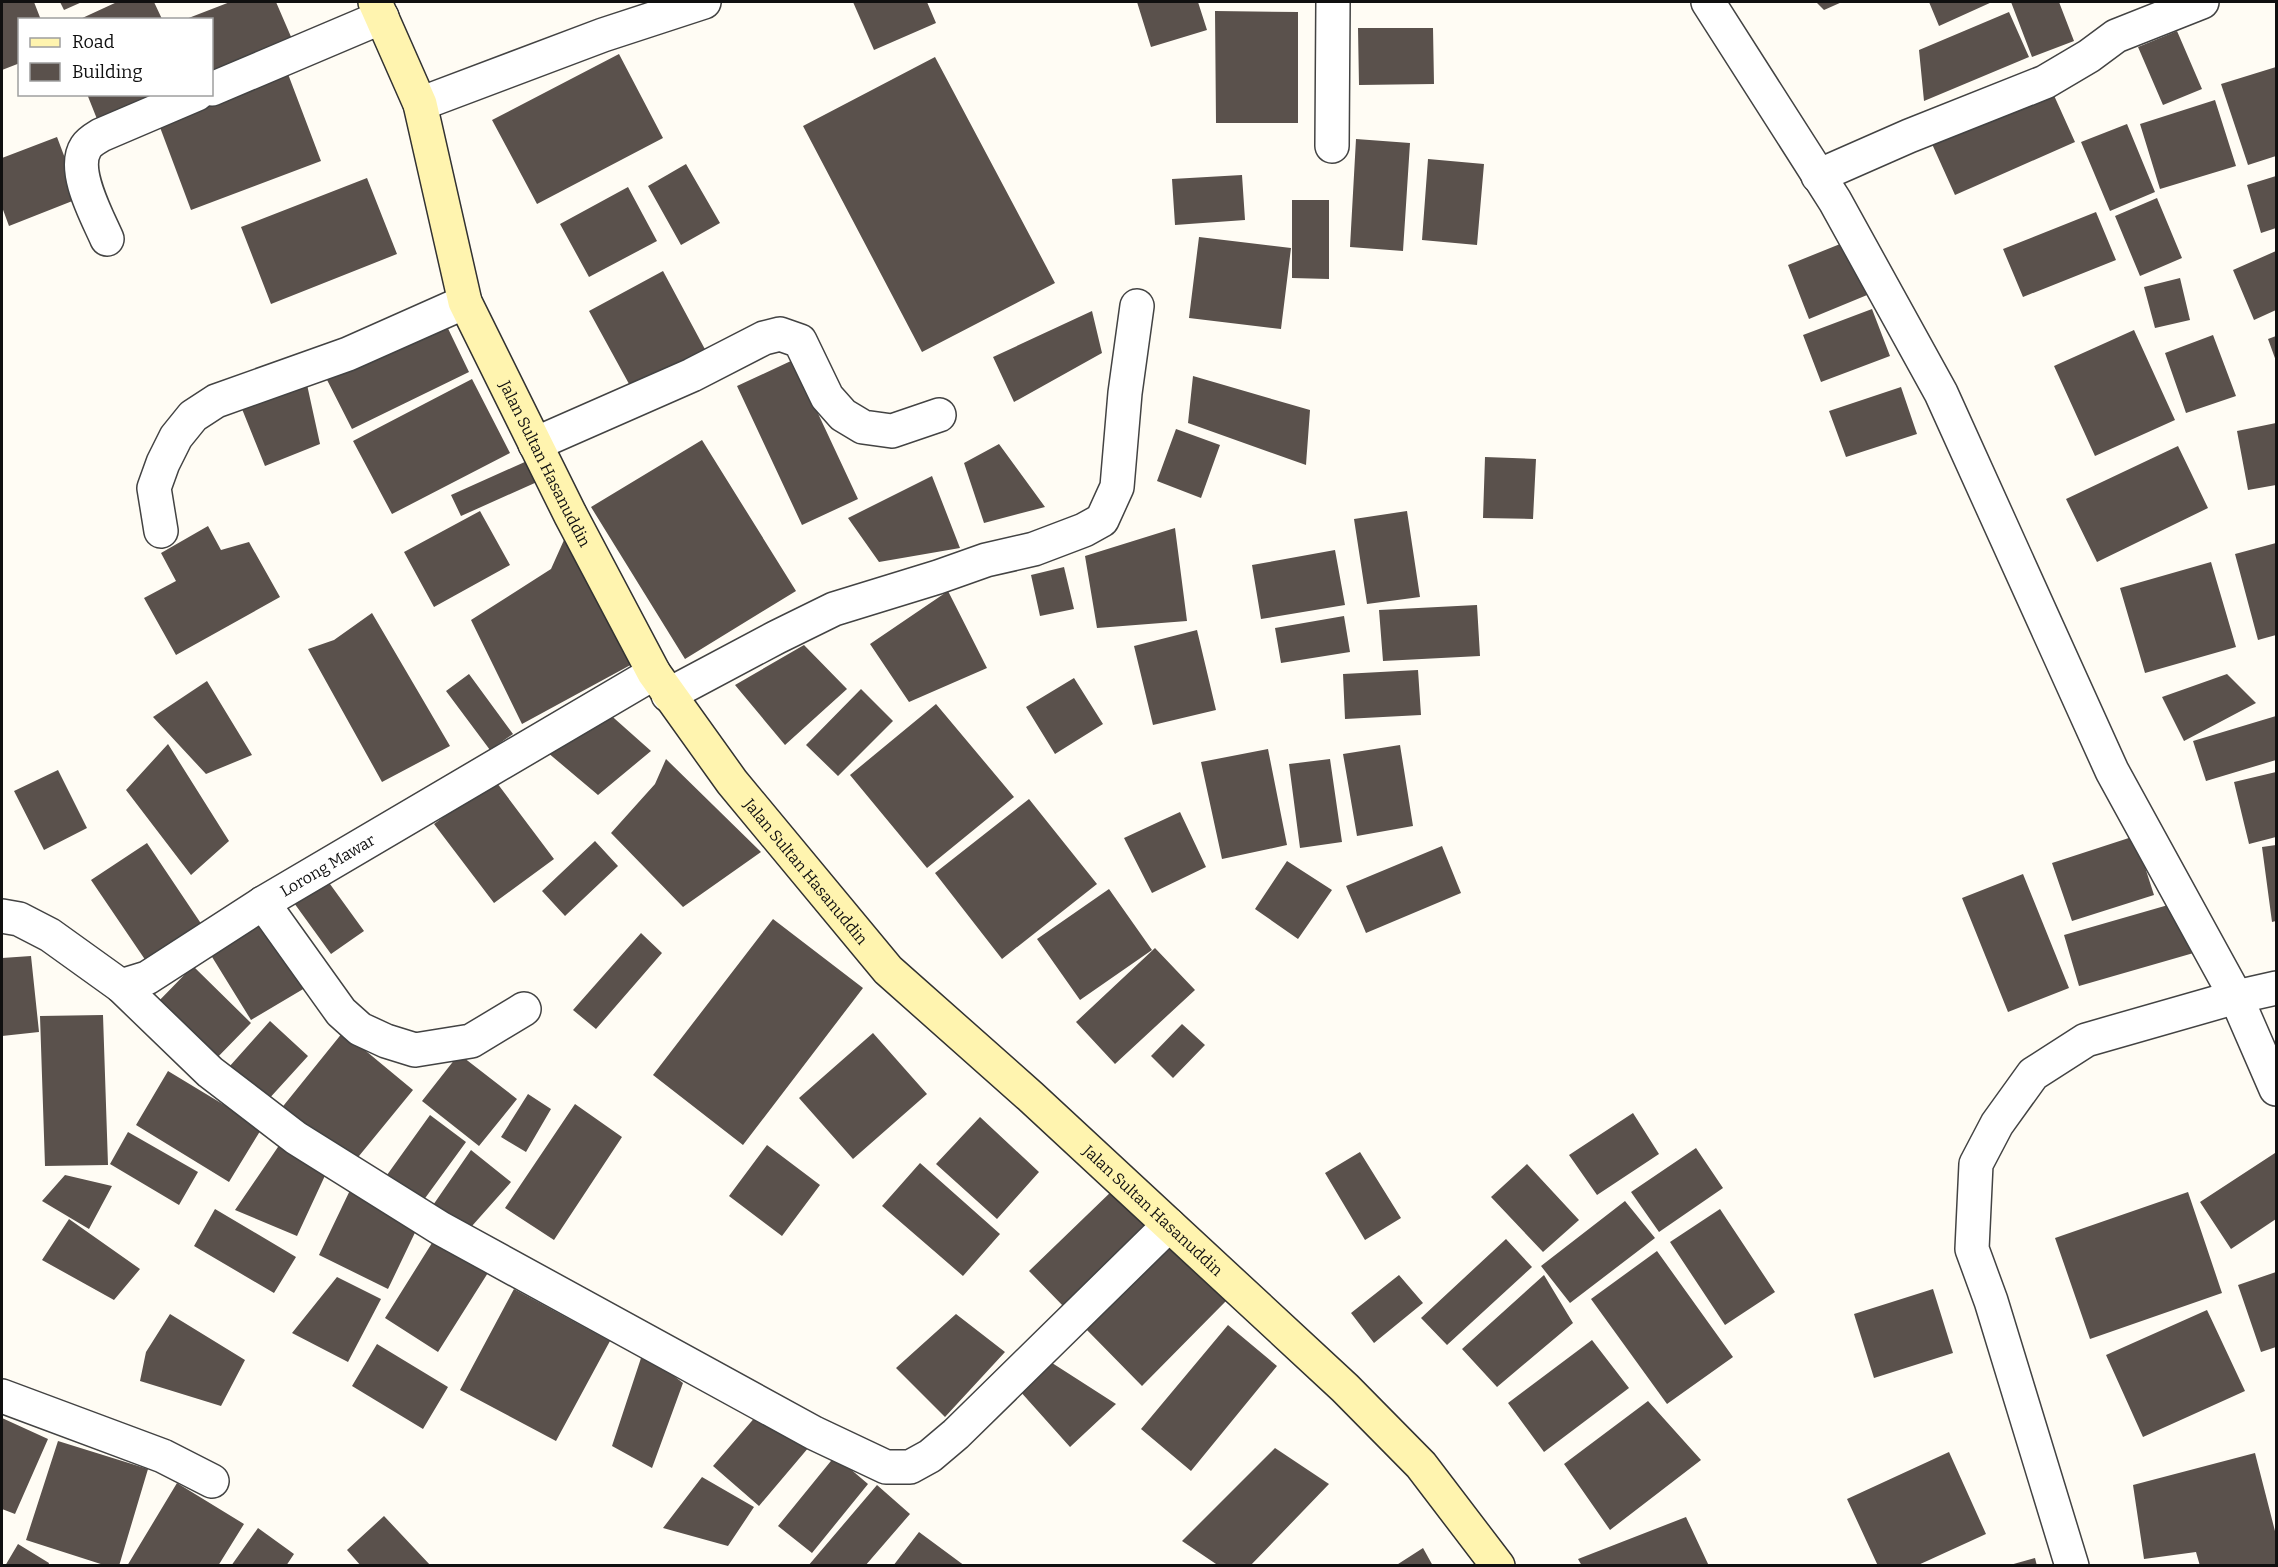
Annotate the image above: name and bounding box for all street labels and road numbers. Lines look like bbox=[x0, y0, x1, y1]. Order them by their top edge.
street label: Jalan Sultan Hasanuddin bbox=[495, 377, 595, 550]
street label: Jalan Sultan Hasanuddin bbox=[739, 794, 872, 948]
street label: Lorong Mawar bbox=[277, 830, 378, 901]
street label: Jalan Sultan Hasanuddin bbox=[1078, 1140, 1227, 1280]

